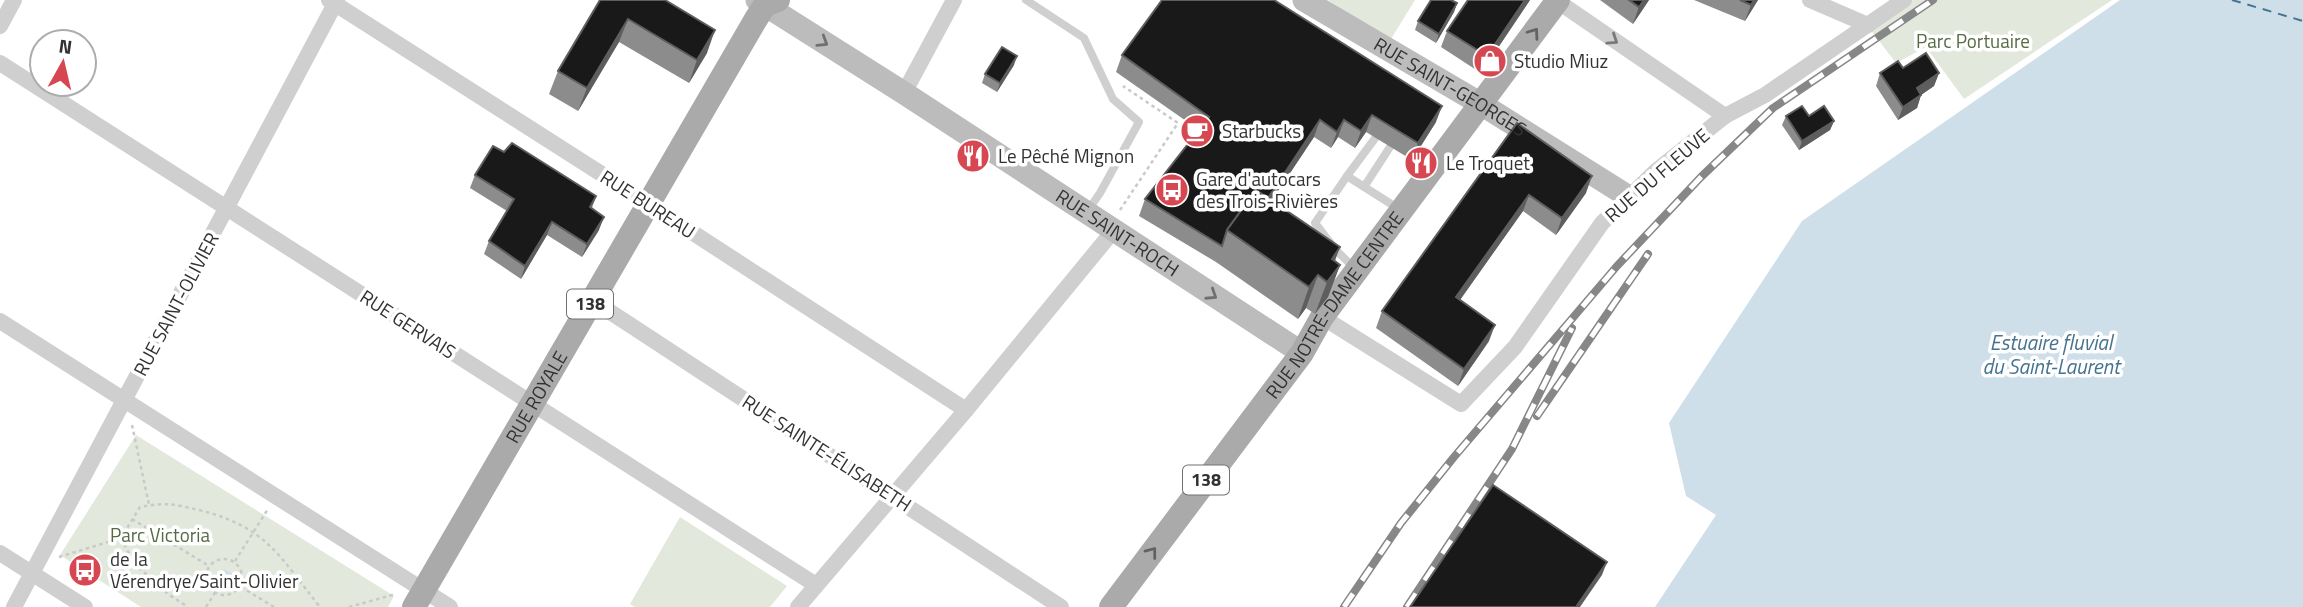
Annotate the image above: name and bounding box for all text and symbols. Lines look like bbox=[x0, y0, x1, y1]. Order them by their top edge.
park label: Parc Portuaire bbox=[1916, 26, 2030, 55]
north arrow bbox=[28, 28, 98, 98]
one-way arrow bbox=[1526, 28, 1538, 41]
street label: RUE SAINT-GEORGES bbox=[1369, 29, 1533, 143]
text: N bbox=[57, 30, 74, 61]
one-way arrow bbox=[1605, 32, 1618, 44]
one-way arrow bbox=[815, 34, 828, 47]
shop icon: Studio Miuz bbox=[1471, 42, 1509, 80]
place label: Studio Miuz bbox=[1514, 46, 1608, 75]
cafe icon: Starbucks bbox=[1178, 112, 1216, 150]
place label: Starbucks bbox=[1222, 116, 1301, 145]
street label: RUE DU FLEUVE bbox=[1598, 121, 1716, 228]
restaurant icon: Le Pêché Mignon bbox=[954, 137, 992, 175]
place label: Le Pêché Mignon bbox=[998, 141, 1134, 170]
restaurant icon: Le Troquet bbox=[1402, 144, 1440, 182]
place label: Le Troquet bbox=[1446, 148, 1530, 177]
street label: RUE BUREAU bbox=[595, 162, 702, 245]
place label: Gare d'autocars des Trois-Rivières bbox=[1196, 164, 1338, 215]
bus stop icon: Gare d'autocars des Trois-Rivières bbox=[1153, 171, 1191, 209]
street label: RUE SAINT-ROCH bbox=[1050, 181, 1185, 283]
street label: RUE NOTRE-DAME CENTRE bbox=[1258, 205, 1410, 404]
street label: RUE SAINT-OLIVIER bbox=[125, 227, 226, 381]
street label: RUE GERVAIS bbox=[355, 282, 462, 365]
one-way arrow bbox=[1204, 286, 1217, 299]
road number: 138 bbox=[567, 290, 613, 318]
water label: Estuaire fluvial du Saint-Laurent bbox=[1982, 326, 2122, 382]
street label: RUE ROYALE bbox=[497, 345, 574, 448]
street label: RUE SAINTE-ÉLISABETH bbox=[737, 387, 918, 518]
road number: 138 bbox=[1183, 466, 1229, 494]
park label: Parc Victoria bbox=[110, 520, 210, 549]
place label: de la Vérendrye/Saint-Olivier bbox=[110, 544, 299, 595]
one-way arrow bbox=[1143, 548, 1156, 560]
bus stop icon: de la Vérendrye/Saint-Olivier bbox=[66, 551, 104, 589]

